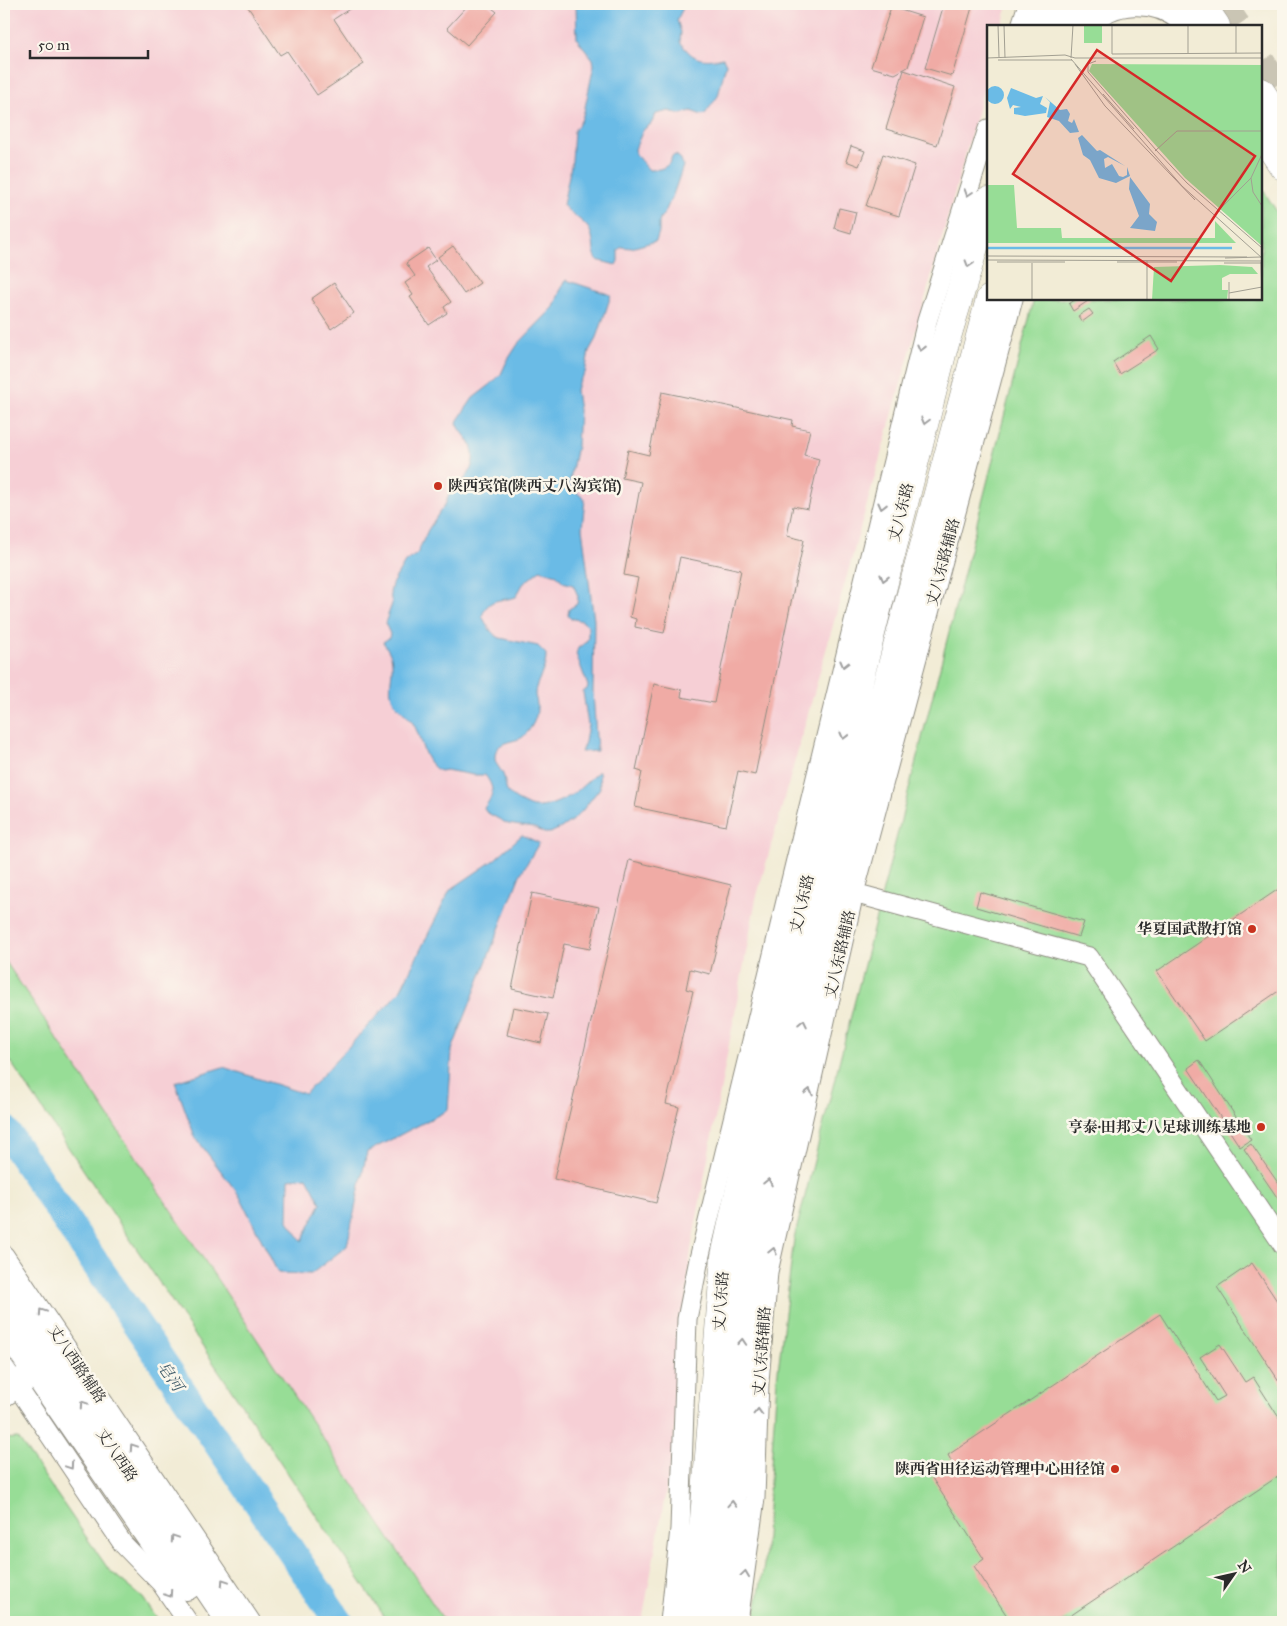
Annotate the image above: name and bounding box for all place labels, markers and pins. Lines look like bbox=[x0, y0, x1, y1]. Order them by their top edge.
place label: 陕西宾馆(陕西丈八沟宾馆) bbox=[448, 477, 621, 496]
marker: 陕西宾馆(陕西丈八沟宾馆) bbox=[432, 480, 444, 492]
place label: 华夏国武散打馆 bbox=[1137, 920, 1242, 938]
marker: 华夏国武散打馆 bbox=[1246, 923, 1258, 935]
place label: 亨泰·田邦丈八足球训练基地 bbox=[1068, 1118, 1251, 1136]
marker: 亨泰·田邦丈八足球训练基地 bbox=[1255, 1121, 1267, 1133]
place label: 陕西省田径运动管理中心田径馆 bbox=[895, 1460, 1105, 1478]
marker: 陕西省田径运动管理中心田径馆 bbox=[1109, 1463, 1121, 1475]

